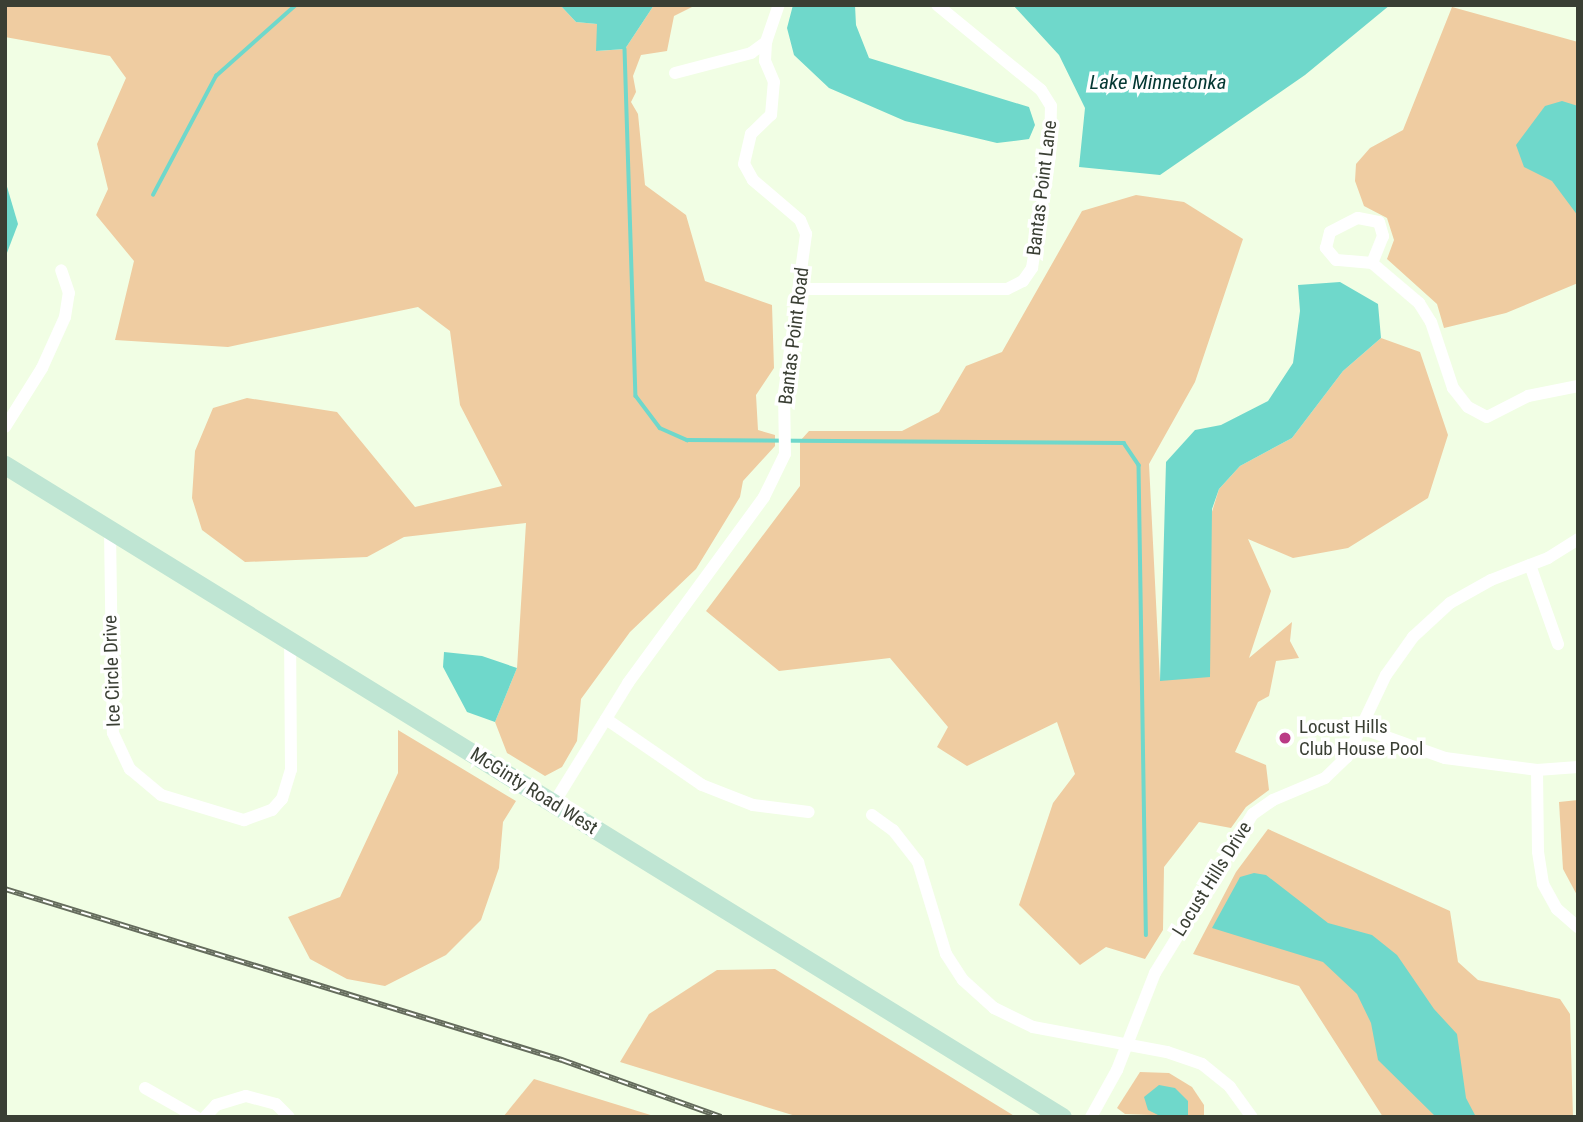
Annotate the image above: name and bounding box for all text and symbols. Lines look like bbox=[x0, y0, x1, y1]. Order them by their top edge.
water label: Lake Minnetonka bbox=[1090, 69, 1226, 95]
street label: Bantas Point Lane bbox=[1022, 119, 1062, 257]
street label: Bantas Point Road bbox=[774, 266, 814, 406]
street label: Ice Circle Drive bbox=[99, 615, 125, 727]
place label: Locust Hills Club House Pool bbox=[1299, 716, 1423, 760]
marker: Locust Hills Club House Pool bbox=[1277, 730, 1293, 746]
street label: McGinty Road West bbox=[466, 743, 602, 839]
street label: Locust Hills Drive bbox=[1168, 817, 1256, 941]

